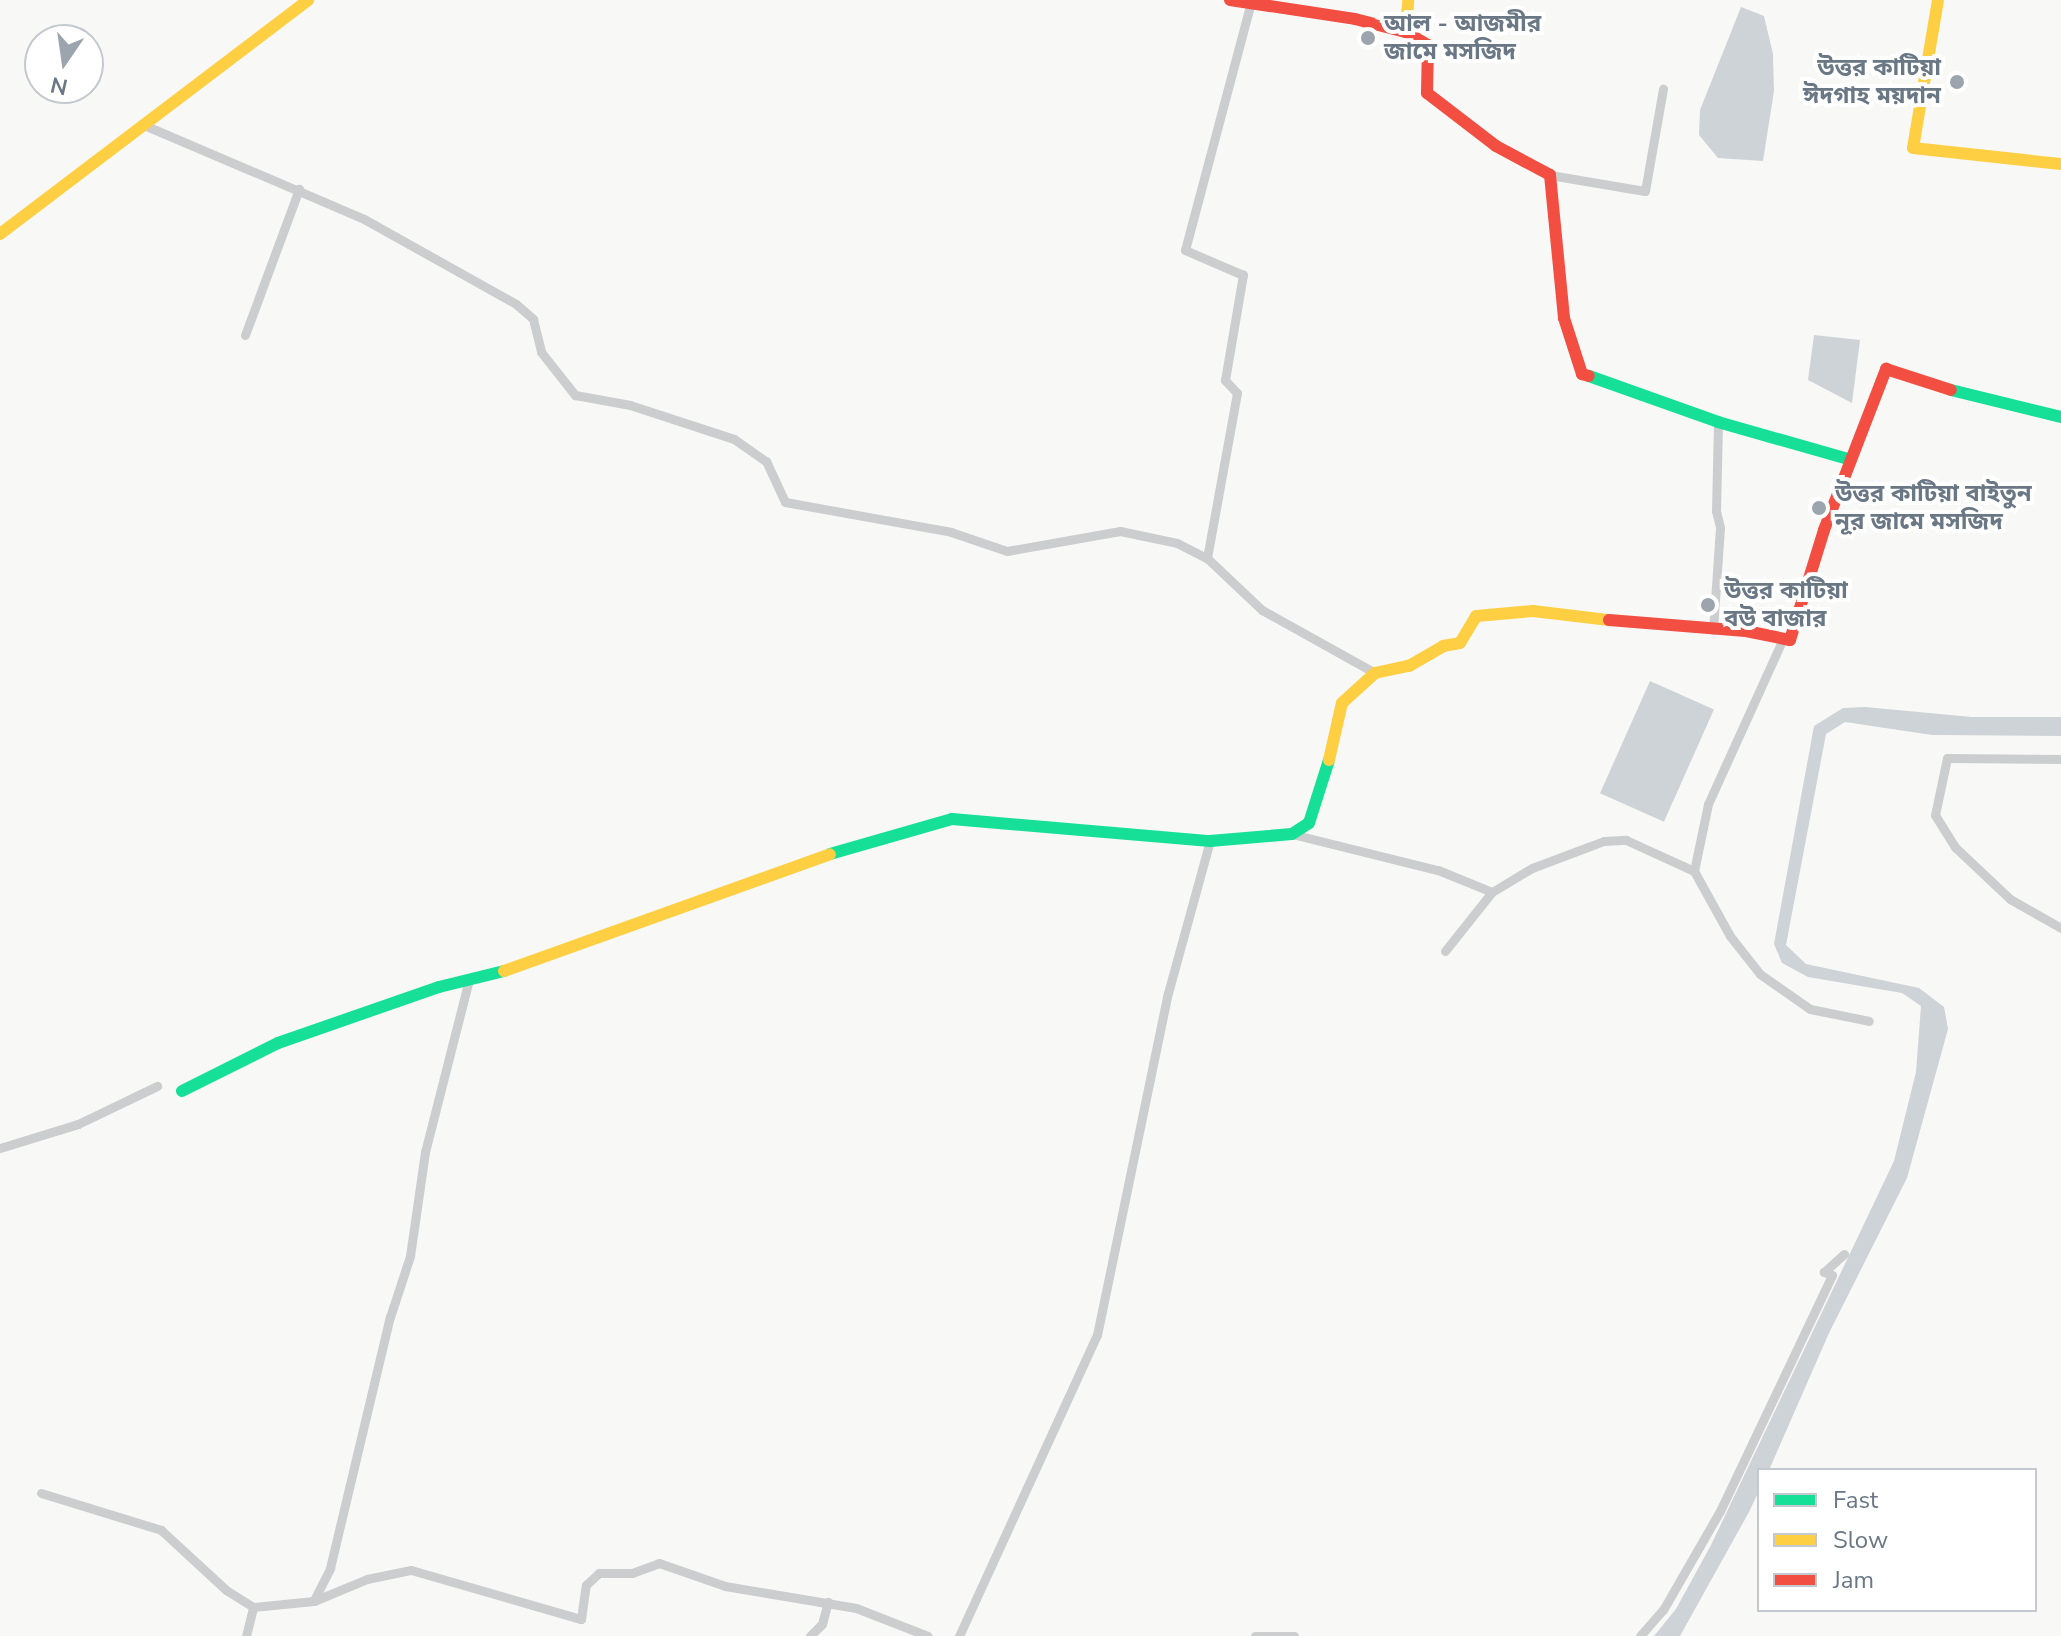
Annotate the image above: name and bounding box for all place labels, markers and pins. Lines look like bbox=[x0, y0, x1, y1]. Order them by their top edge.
place label: আল - আজমীর জামে মসজিদ bbox=[1384, 10, 1541, 66]
marker: আল - আজমীর জামে মসজিদ bbox=[1359, 29, 1377, 47]
place label: উত্তর কাটিয়া ঈদগাহ ময়দান bbox=[1803, 54, 1941, 110]
marker: উত্তর কাটিয়া ঈদগাহ ময়দান bbox=[1948, 73, 1966, 91]
place label: উত্তর কাটিয়া বাইতুন নূর জামে মসজিদ bbox=[1835, 480, 2032, 536]
marker: উত্তর কাটিয়া বাইতুন নূর জামে মসজিদ bbox=[1810, 499, 1828, 517]
place label: উত্তর কাটিয়া বউ বাজার bbox=[1724, 577, 1848, 633]
marker: উত্তর কাটিয়া বউ বাজার bbox=[1699, 596, 1717, 614]

